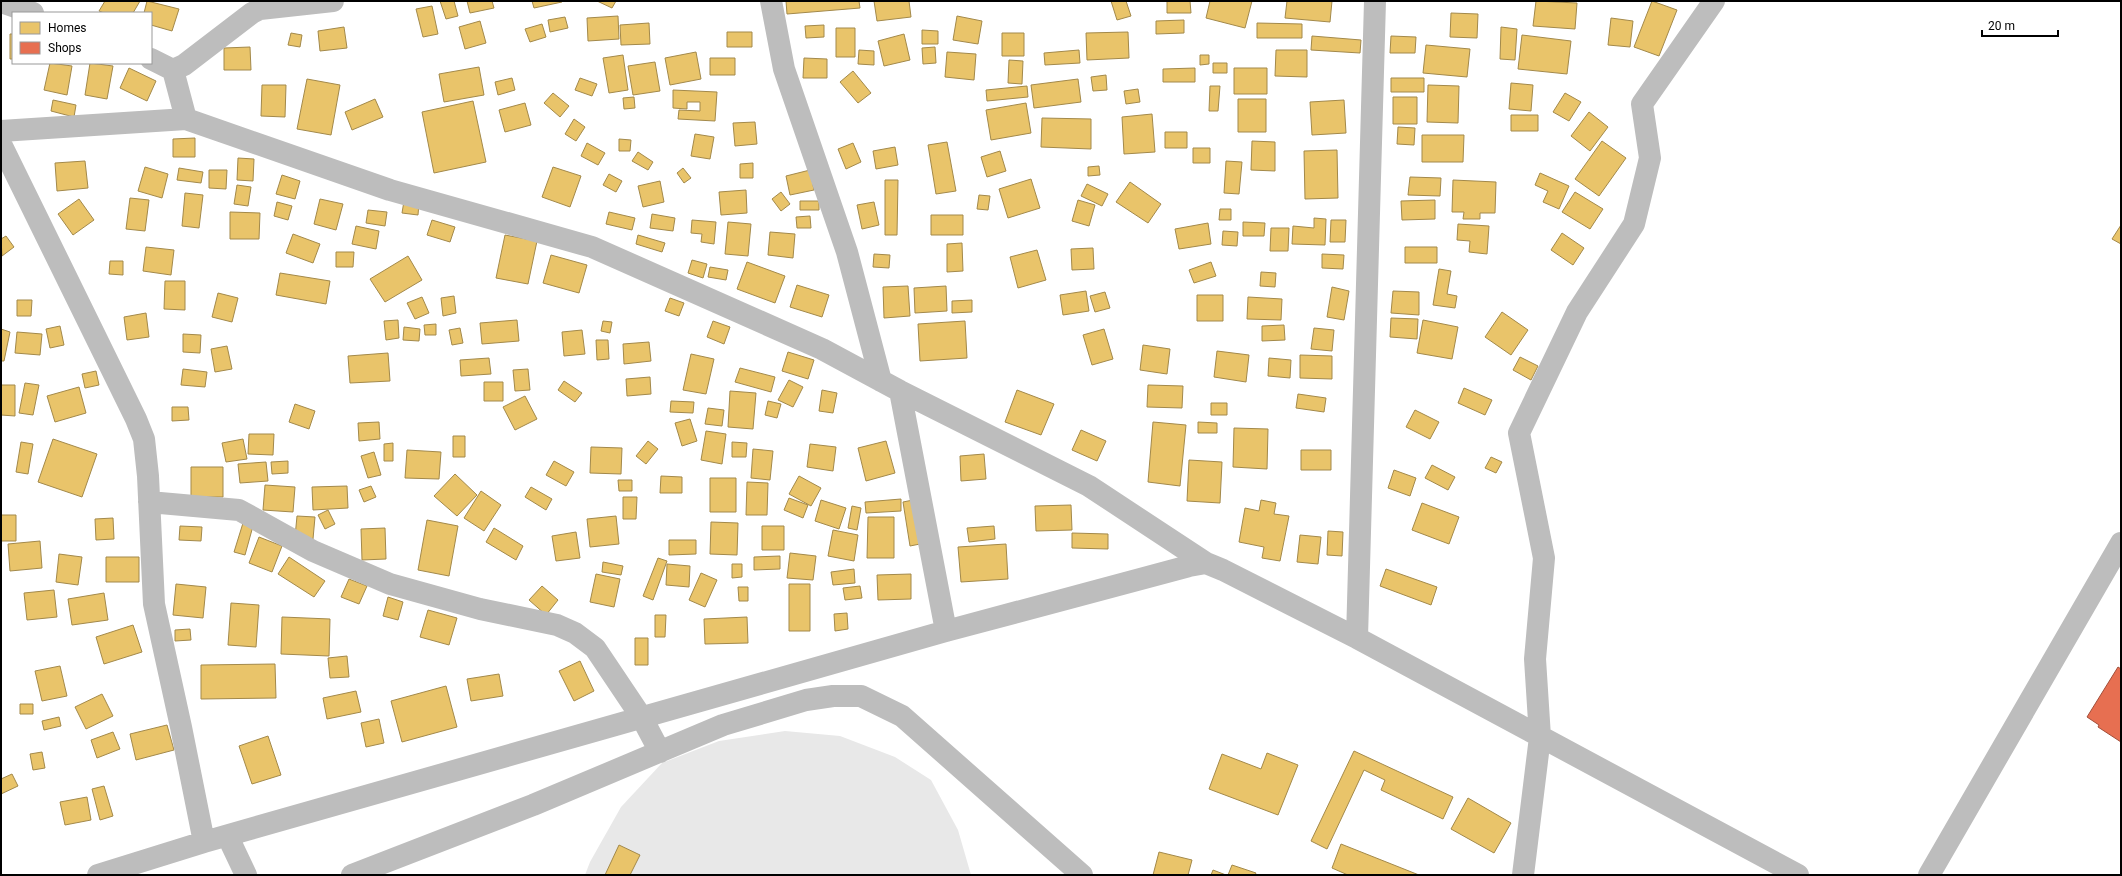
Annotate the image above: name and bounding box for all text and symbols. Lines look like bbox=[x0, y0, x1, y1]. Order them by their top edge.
legend bbox=[12, 12, 152, 64]
scale bar bbox=[1982, 12, 2058, 38]
text: 20 m bbox=[1988, 19, 2015, 33]
text: Homes bbox=[48, 21, 86, 35]
text: Shops bbox=[48, 41, 82, 55]

